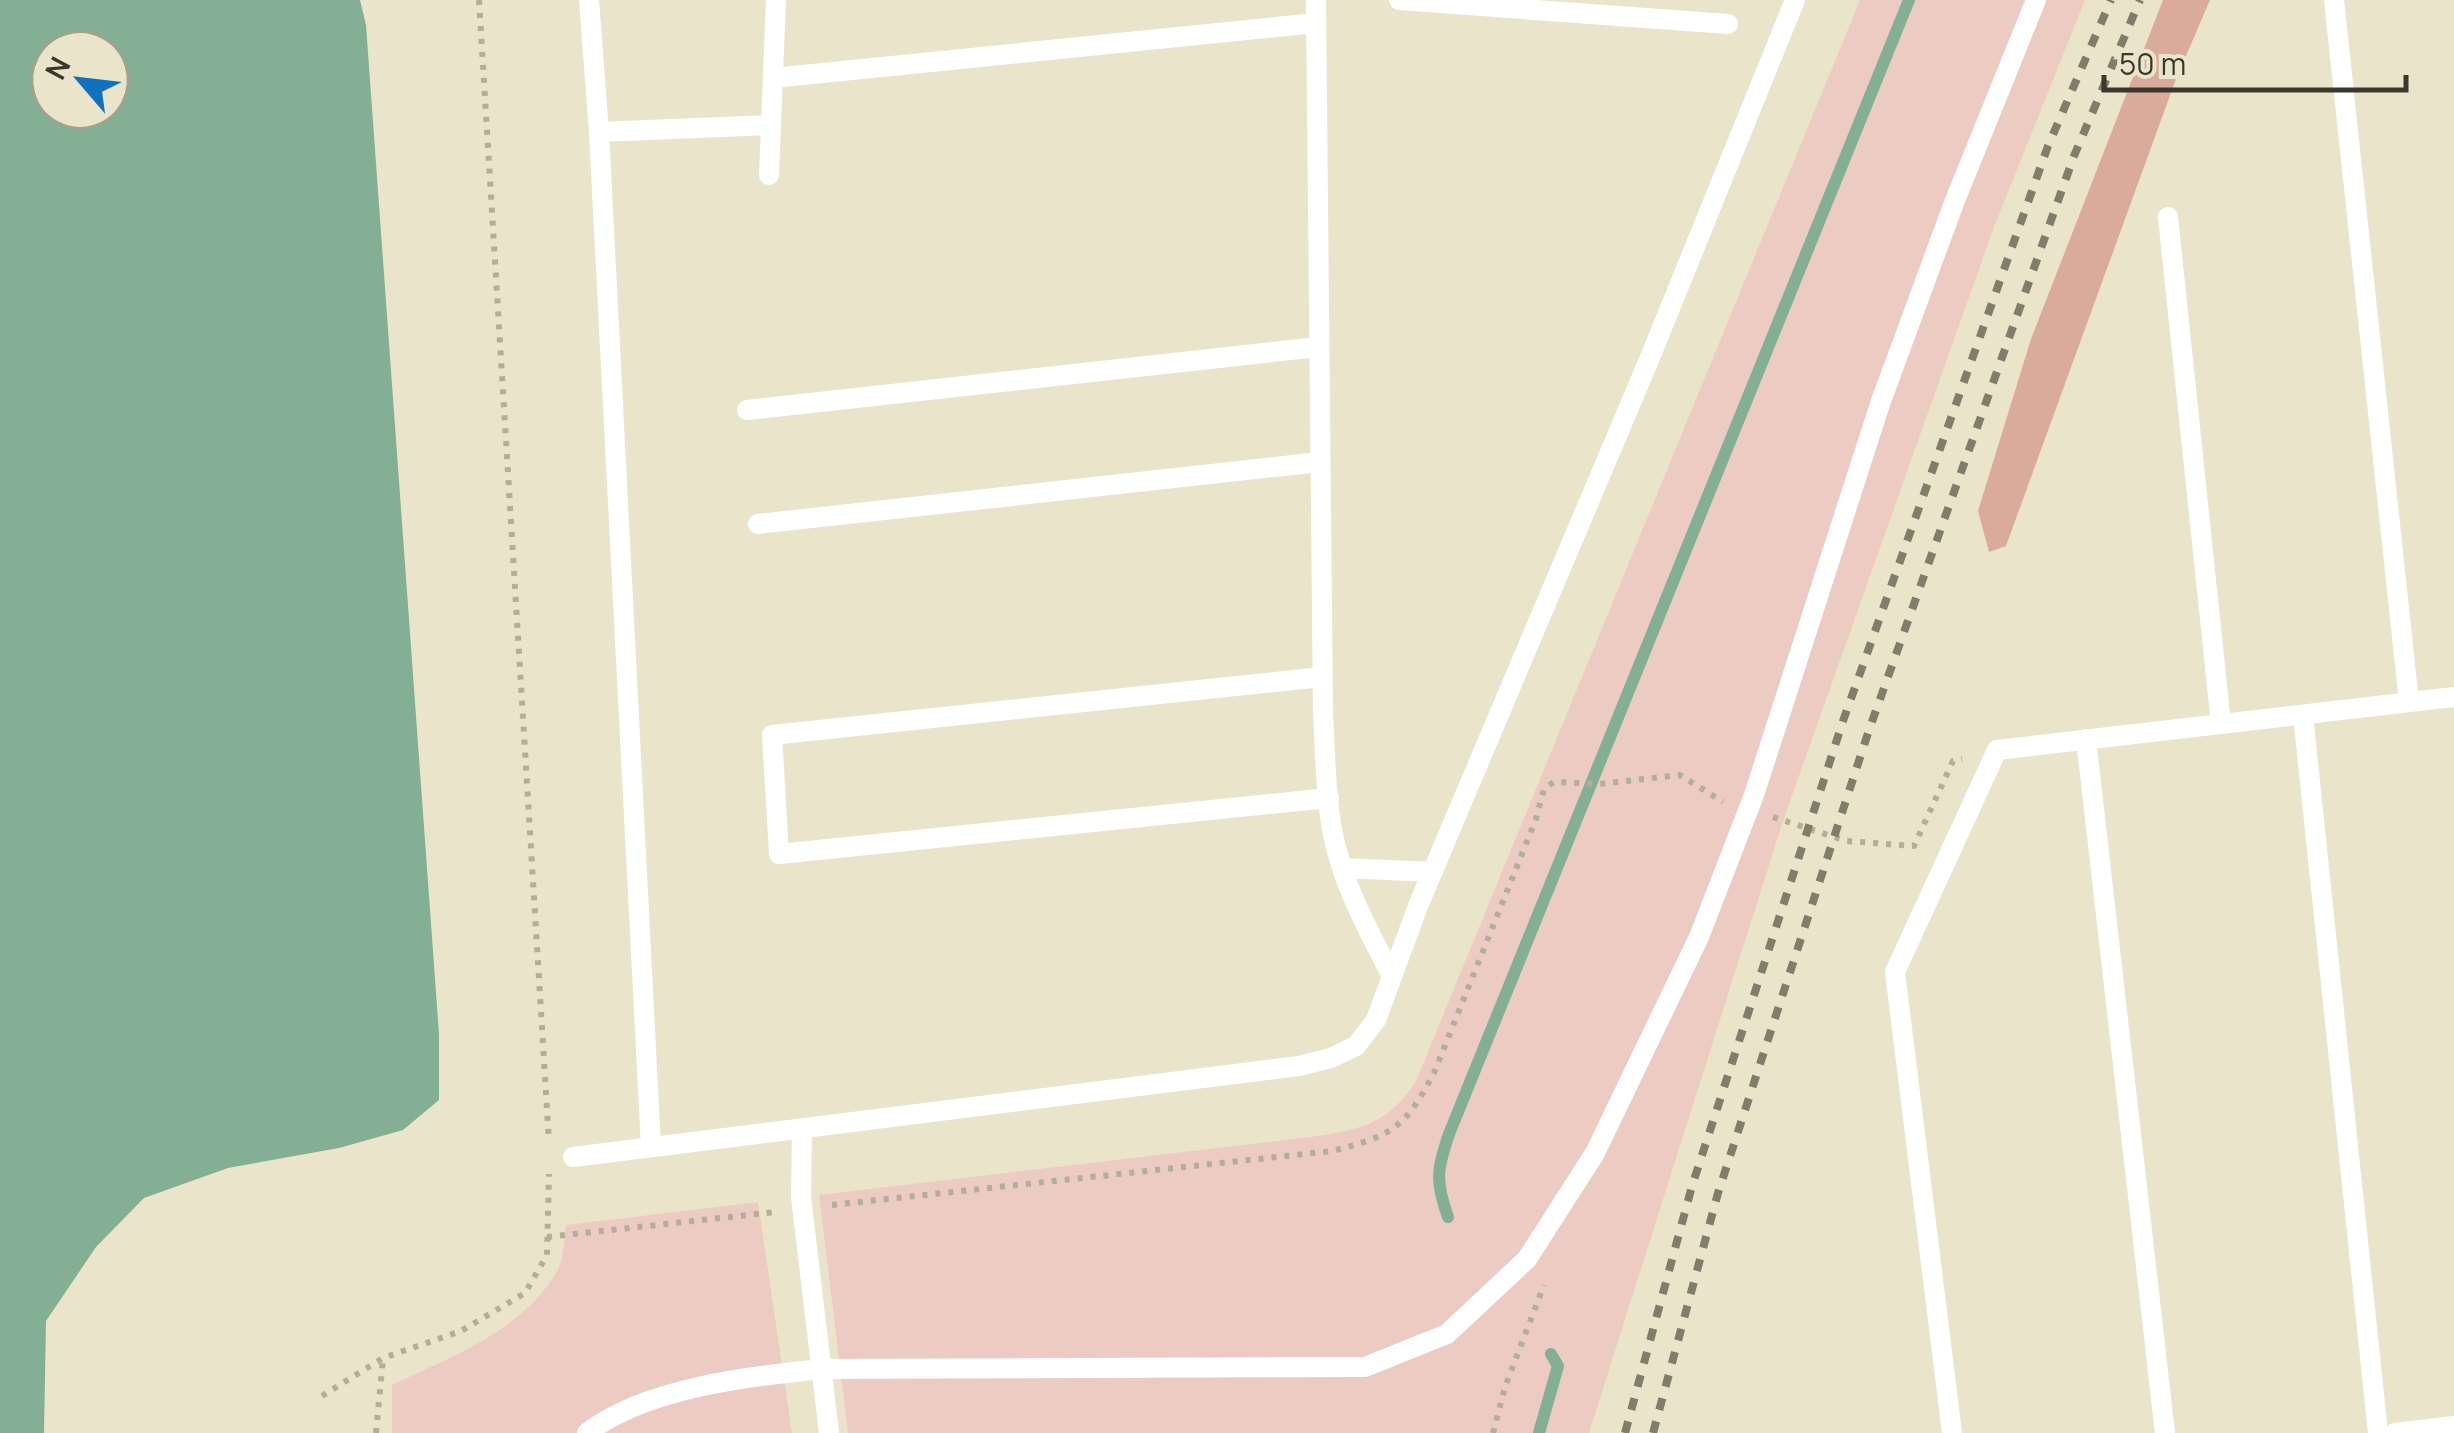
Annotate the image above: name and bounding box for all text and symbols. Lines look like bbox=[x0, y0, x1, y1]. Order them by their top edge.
north arrow bbox=[30, 30, 130, 130]
scale bar bbox=[2104, 30, 2406, 92]
text: 50 m bbox=[2119, 43, 2186, 84]
text: N bbox=[36, 50, 79, 86]

